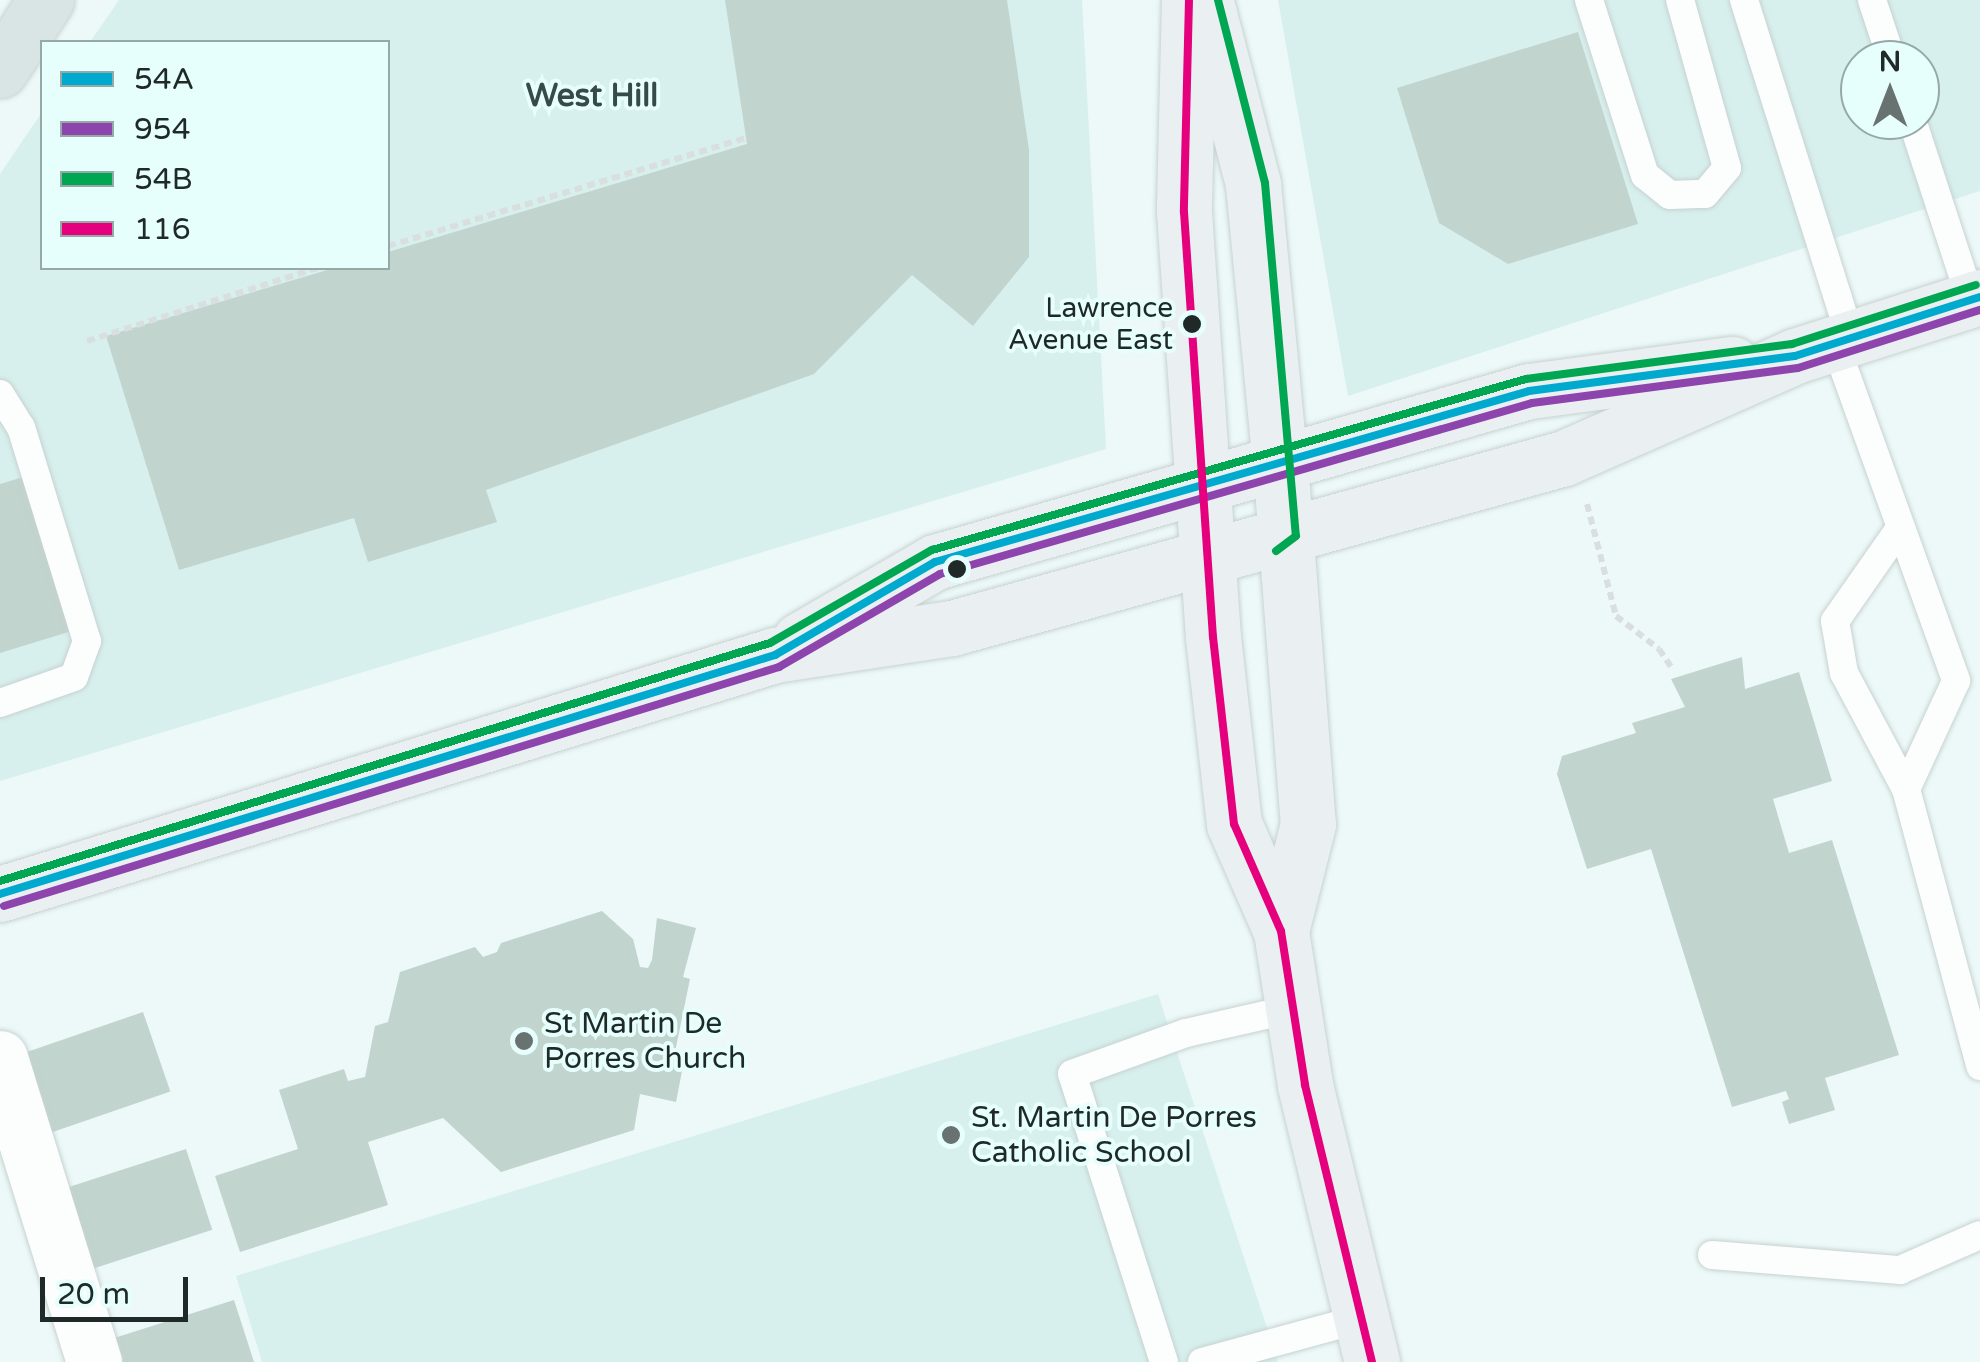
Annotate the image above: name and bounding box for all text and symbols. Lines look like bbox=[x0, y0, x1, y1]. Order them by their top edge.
legend bbox=[40, 40, 390, 270]
north arrow bbox=[1840, 40, 1940, 140]
text: N bbox=[1879, 45, 1901, 79]
text: 54A bbox=[134, 61, 194, 98]
district label: West Hill bbox=[526, 77, 658, 115]
text: 954 bbox=[134, 111, 191, 148]
text: 54B bbox=[134, 161, 192, 198]
text: 116 bbox=[134, 211, 191, 248]
place label: Lawrence Avenue East bbox=[1008, 291, 1173, 357]
marker: Lawrence Avenue East bbox=[1182, 314, 1202, 334]
unlabelled marker bbox=[947, 559, 967, 579]
place label: St Martin De Porres Church bbox=[544, 1006, 746, 1076]
marker: St Martin De Porres Church bbox=[513, 1030, 535, 1052]
place label: St. Martin De Porres Catholic School bbox=[971, 1100, 1257, 1170]
marker: St. Martin De Porres Catholic School bbox=[940, 1124, 962, 1146]
scale bar bbox=[45, 1257, 192, 1319]
text: 20 m bbox=[57, 1276, 130, 1313]

